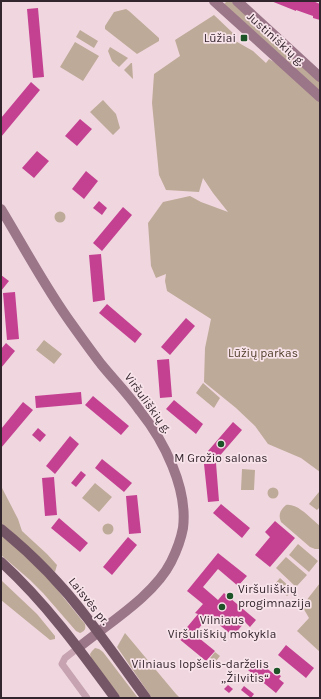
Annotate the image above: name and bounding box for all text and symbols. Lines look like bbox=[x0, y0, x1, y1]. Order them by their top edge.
street label: Justiniškių g. bbox=[244, 9, 308, 69]
place label: Lūžiai bbox=[204, 31, 236, 45]
marker: Lūžiai bbox=[239, 33, 249, 43]
park label: Lūžių parkas bbox=[228, 346, 298, 360]
street label: Viršuliškių g. bbox=[122, 370, 174, 436]
marker: M Grožio salonas bbox=[216, 439, 226, 449]
place label: M Grožio salonas bbox=[174, 451, 268, 465]
street label: Laisvės pr. bbox=[66, 574, 112, 628]
place label: Viršuliškių progimnazija bbox=[238, 582, 311, 610]
marker: Viršuliškių progimnazija bbox=[225, 591, 235, 601]
marker: Vilniaus Viršuliškių mokykla bbox=[217, 602, 227, 612]
place label: Vilniaus Viršuliškių mokykla bbox=[168, 613, 276, 641]
place label: Vilniaus lopšelis-darželis „Žilvitis“ bbox=[131, 657, 269, 685]
marker: Vilniaus lopšelis-darželis „Žilvitis“ bbox=[272, 666, 282, 676]

